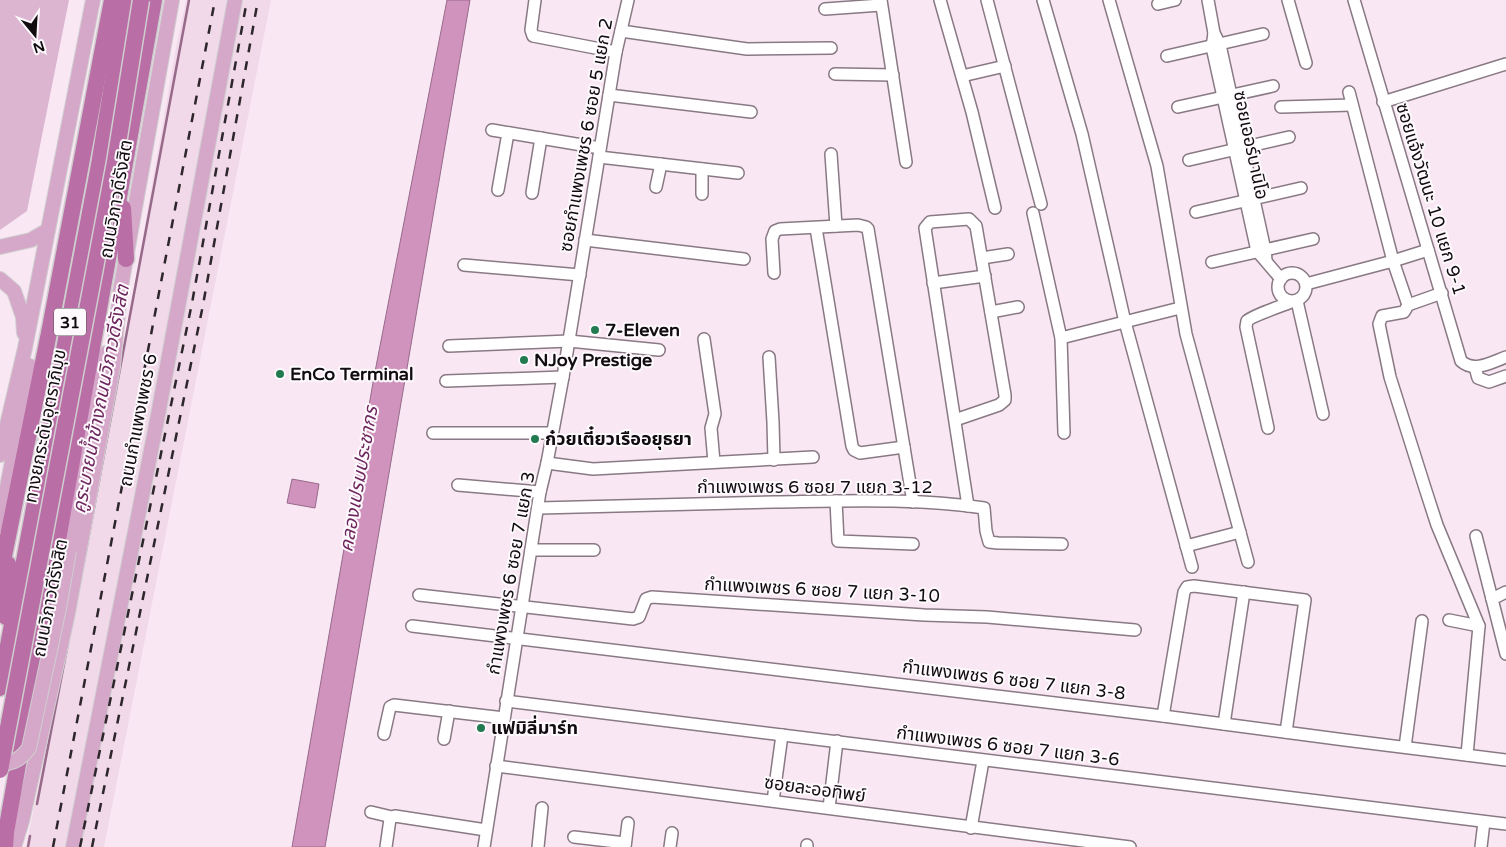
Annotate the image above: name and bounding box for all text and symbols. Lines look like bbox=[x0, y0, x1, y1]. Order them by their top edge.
north arrow bbox=[10, 10, 60, 60]
street label: ซอยกำแพงเพชร 6 ซอย 5 แยก 2 bbox=[555, 16, 617, 254]
text: N bbox=[31, 37, 47, 57]
street label: ซอยเออร์บานิโอ bbox=[1229, 89, 1273, 201]
street label: ซอยแจ้งวัฒนะ 10 แยก 9-1 bbox=[1391, 100, 1471, 298]
street label: ถนนวิภาวดีรังสิต bbox=[95, 138, 137, 260]
water label: คูระบายน้ำข้างถนนวิภาวดีรังสิต bbox=[65, 282, 135, 515]
road number: 31 bbox=[54, 308, 86, 336]
place label: 7-Eleven bbox=[605, 319, 680, 341]
marker: 7-Eleven bbox=[589, 324, 601, 336]
street label: ทางยกระดับอุตราภิมุข bbox=[19, 347, 71, 505]
place label: NJoy Prestige bbox=[534, 349, 652, 371]
street label: ถนนกำแพงเพชร 6 bbox=[114, 352, 162, 488]
marker: NJoy Prestige bbox=[518, 354, 530, 366]
place label: EnCo Terminal bbox=[290, 363, 413, 385]
marker: EnCo Terminal bbox=[274, 368, 286, 380]
water label: คลองเปรมประชากร bbox=[335, 403, 383, 554]
place label: ก๋วยเตี๋ยวเรืออยุธยา bbox=[545, 426, 692, 450]
marker: ก๋วยเตี๋ยวเรืออยุธยา bbox=[529, 433, 541, 445]
street label: กำแพงเพชร 6 ซอย 7 แยก 3 bbox=[482, 470, 540, 676]
street label: กำแพงเพชร 6 ซอย 7 แยก 3-12 bbox=[697, 476, 933, 498]
street label: ถนนวิภาวดีรังสิต bbox=[28, 537, 72, 659]
street label: กำแพงเพชร 6 ซอย 7 แยก 3-10 bbox=[704, 573, 940, 607]
street label: กำแพงเพชร 6 ซอย 7 แยก 3-8 bbox=[901, 655, 1127, 705]
place label: แฟมิลี่มาร์ท bbox=[491, 715, 578, 739]
street label: กำแพงเพชร 6 ซอย 7 แยก 3-6 bbox=[895, 721, 1121, 771]
marker: แฟมิลี่มาร์ท bbox=[475, 722, 487, 734]
street label: ซอยละออทิพย์ bbox=[763, 771, 867, 807]

